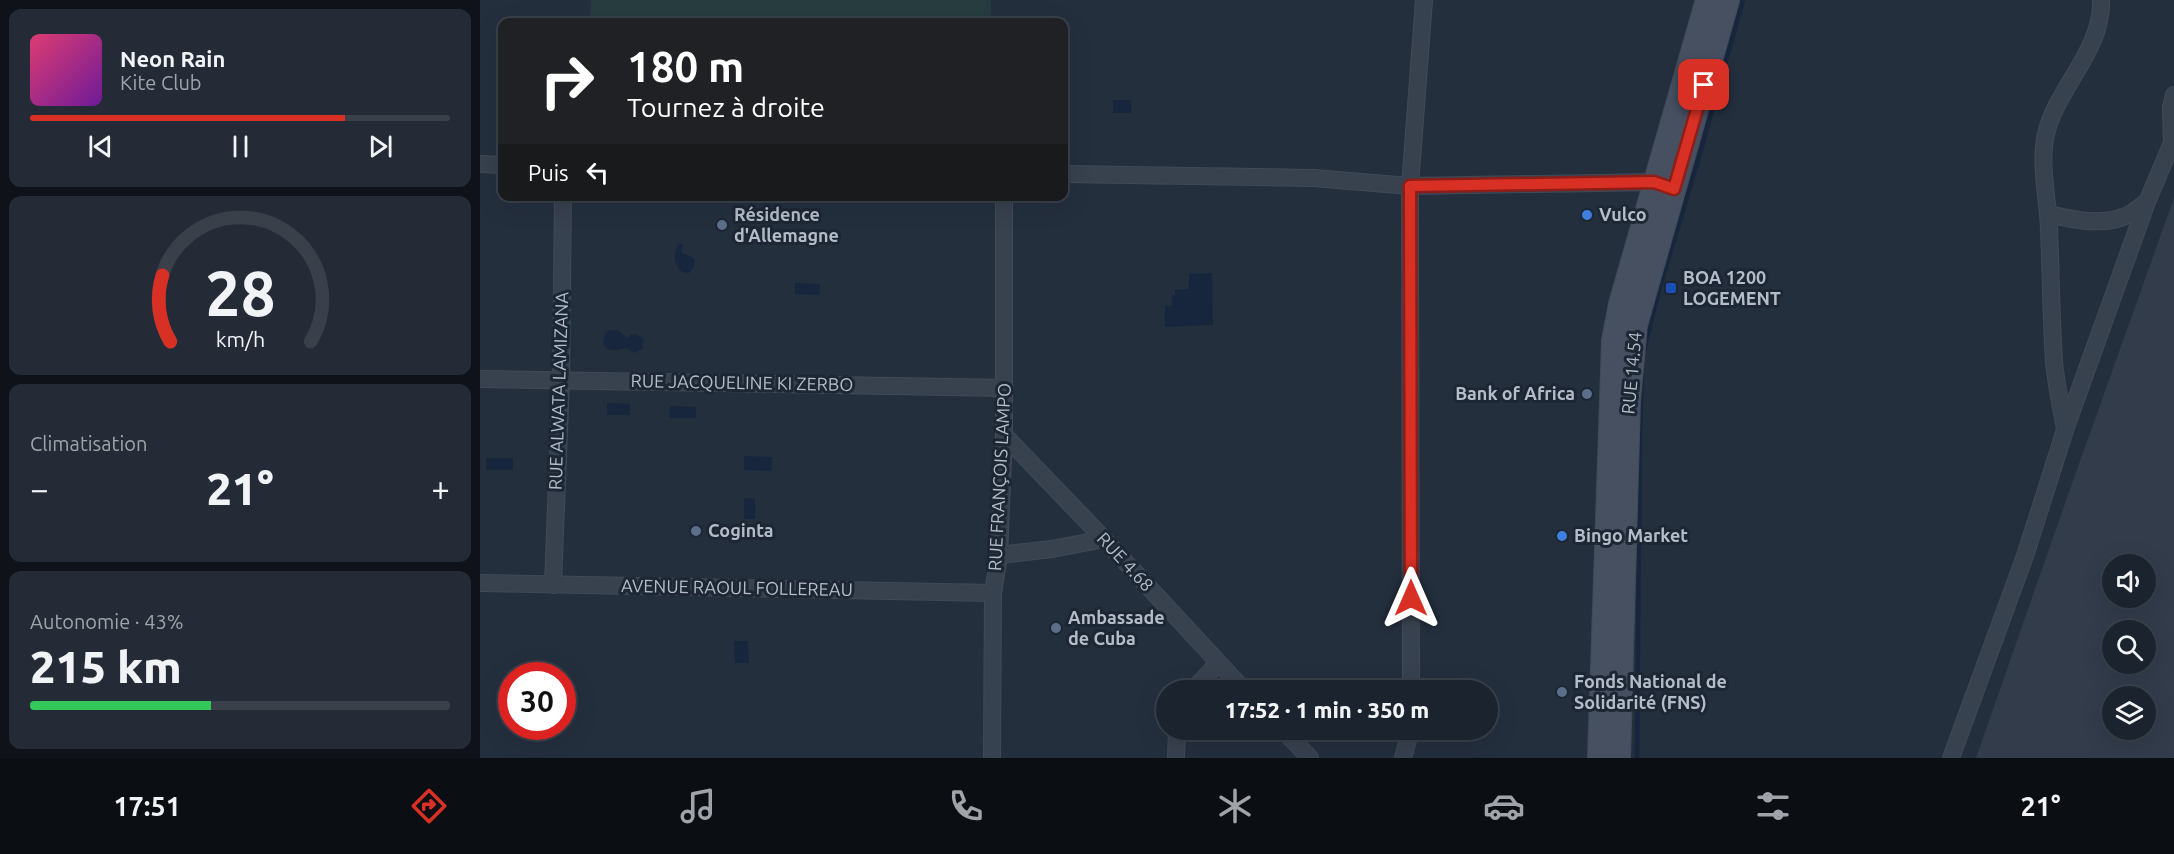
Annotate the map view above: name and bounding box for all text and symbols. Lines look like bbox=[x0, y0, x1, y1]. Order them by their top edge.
icon: right bbox=[528, 42, 606, 120]
text: 180 m bbox=[627, 43, 744, 90]
text: Neon Rain bbox=[120, 46, 225, 71]
pin bbox=[1678, 59, 1729, 110]
icon: arrive bbox=[1687, 68, 1720, 101]
text: Kite Club bbox=[120, 71, 202, 94]
text: Tournez à droite bbox=[627, 92, 825, 122]
icon: previous bbox=[84, 130, 117, 163]
icon: pause bbox=[224, 130, 257, 163]
icon: next bbox=[364, 130, 397, 163]
icon: left bbox=[581, 156, 614, 189]
text: Puis bbox=[528, 160, 569, 185]
place label: Résidence d'Allemagne bbox=[734, 204, 839, 245]
place label: Vulco bbox=[1599, 204, 1647, 224]
marker: Vulco bbox=[1580, 208, 1594, 222]
marker: Résidence d'Allemagne bbox=[715, 218, 729, 232]
text: 28 bbox=[205, 259, 275, 329]
place label: BOA 1200 LOGEMENT bbox=[1683, 267, 1781, 308]
marker: BOA 1200 LOGEMENT bbox=[1664, 281, 1678, 295]
street label: RUE ALWATA LAMIZANA bbox=[545, 291, 571, 490]
text: km/h bbox=[215, 328, 265, 352]
street label: RUE 14.54 bbox=[1617, 331, 1645, 415]
street label: RUE JACQUELINE KI ZERBO bbox=[630, 370, 854, 395]
street label: RUE FRANÇOIS LAMPO bbox=[984, 382, 1014, 571]
place label: Bank of Africa bbox=[1455, 383, 1575, 403]
marker: Bank of Africa bbox=[1580, 387, 1594, 401]
text: Climatisation bbox=[30, 432, 147, 455]
text: 21° bbox=[206, 463, 274, 514]
text: − bbox=[30, 470, 49, 507]
text: + bbox=[431, 470, 450, 507]
place label: Coginta bbox=[708, 520, 774, 540]
marker: Coginta bbox=[689, 524, 703, 538]
place label: Bingo Market bbox=[1574, 525, 1688, 545]
street label: RUE 4.68 bbox=[1094, 528, 1158, 595]
marker: Bingo Market bbox=[1555, 529, 1569, 543]
map controls bbox=[2102, 554, 2156, 740]
button: sound bbox=[2102, 554, 2156, 608]
position arrow bbox=[1379, 566, 1443, 630]
street label: AVENUE RAOUL FOLLEREAU bbox=[621, 575, 853, 599]
place label: Ambassade de Cuba bbox=[1068, 607, 1165, 648]
text: Autonomie · 43% bbox=[30, 610, 184, 633]
button: search bbox=[2102, 620, 2156, 674]
marker: Ambassade de Cuba bbox=[1049, 621, 1063, 635]
text: 215 km bbox=[30, 641, 182, 692]
speed limit sign: 30 bbox=[498, 662, 576, 740]
place label: Fonds National de Solidarité (FNS) bbox=[1574, 671, 1727, 713]
marker: Fonds National de Solidarité (FNS) bbox=[1555, 685, 1569, 699]
button: layers bbox=[2102, 686, 2156, 740]
text: 17:52 · 1 min · 350 m bbox=[1225, 697, 1429, 722]
icon: directions bbox=[408, 785, 450, 827]
icon: music bbox=[677, 785, 719, 827]
icon: phone bbox=[945, 785, 987, 827]
icon: climate bbox=[1214, 785, 1256, 827]
icon: car bbox=[1483, 785, 1525, 827]
icon: filters bbox=[1752, 785, 1794, 827]
text: 17:51 bbox=[113, 791, 181, 821]
text: 21° bbox=[2021, 791, 2061, 821]

